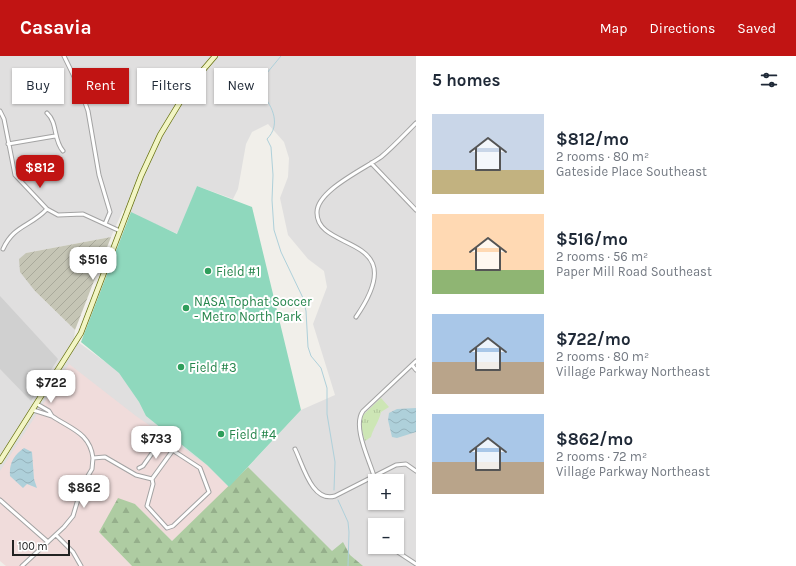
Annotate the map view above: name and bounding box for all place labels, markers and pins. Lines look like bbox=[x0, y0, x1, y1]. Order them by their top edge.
pin: $812 bbox=[16, 155, 64, 189]
pin: $516 bbox=[69, 247, 117, 281]
place label: Field #1 bbox=[216, 264, 260, 279]
marker: Field #1 bbox=[203, 266, 213, 276]
place label: NASA Tophat Soccer - Metro North Park bbox=[194, 294, 312, 324]
marker: NASA Tophat Soccer - Metro North Park bbox=[181, 303, 191, 313]
place label: Field #3 bbox=[189, 360, 237, 375]
marker: Field #3 bbox=[176, 362, 186, 372]
pin: $722 bbox=[27, 370, 75, 404]
pin: $733 bbox=[132, 426, 180, 460]
place label: Field #4 bbox=[229, 427, 276, 442]
marker: Field #4 bbox=[216, 429, 226, 439]
pin: $862 bbox=[60, 475, 108, 509]

